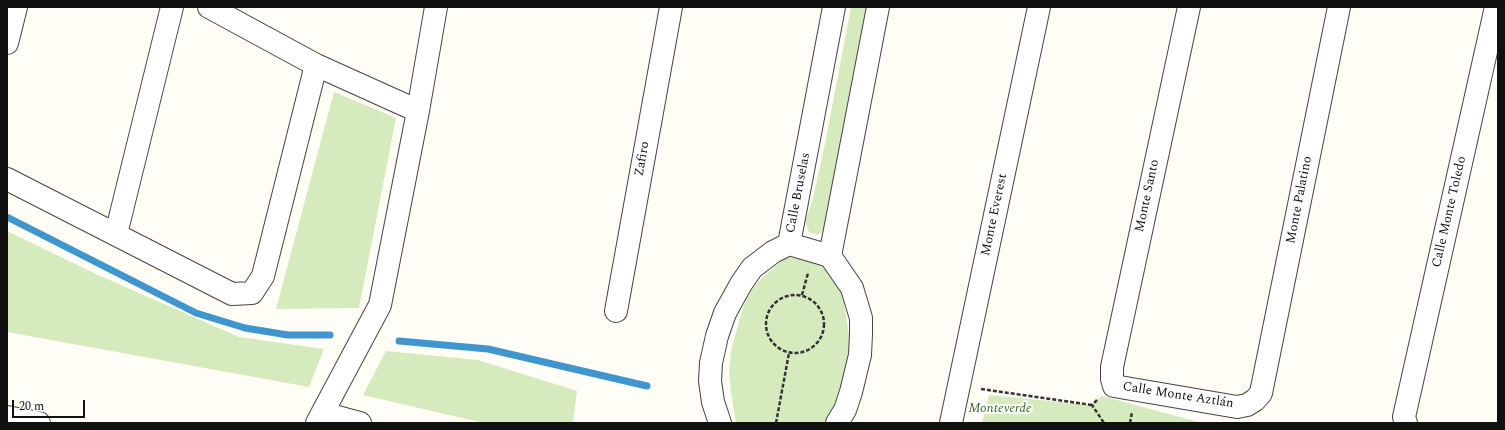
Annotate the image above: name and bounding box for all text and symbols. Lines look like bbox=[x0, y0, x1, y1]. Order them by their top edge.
street label: Zafiro bbox=[632, 140, 654, 178]
street label: Calle Bruselas bbox=[784, 151, 814, 235]
street label: Monte Palatino bbox=[1284, 155, 1316, 245]
street label: Calle Monte Toledo bbox=[1430, 155, 1470, 269]
street label: Monte Santo bbox=[1133, 158, 1163, 234]
street label: Monte Everest bbox=[979, 172, 1011, 258]
street label: Calle Monte Aztlán bbox=[1121, 380, 1235, 412]
scale bar bbox=[14, 392, 87, 418]
text: 20 m bbox=[19, 397, 44, 416]
park label: Monteverde bbox=[968, 401, 1032, 417]

